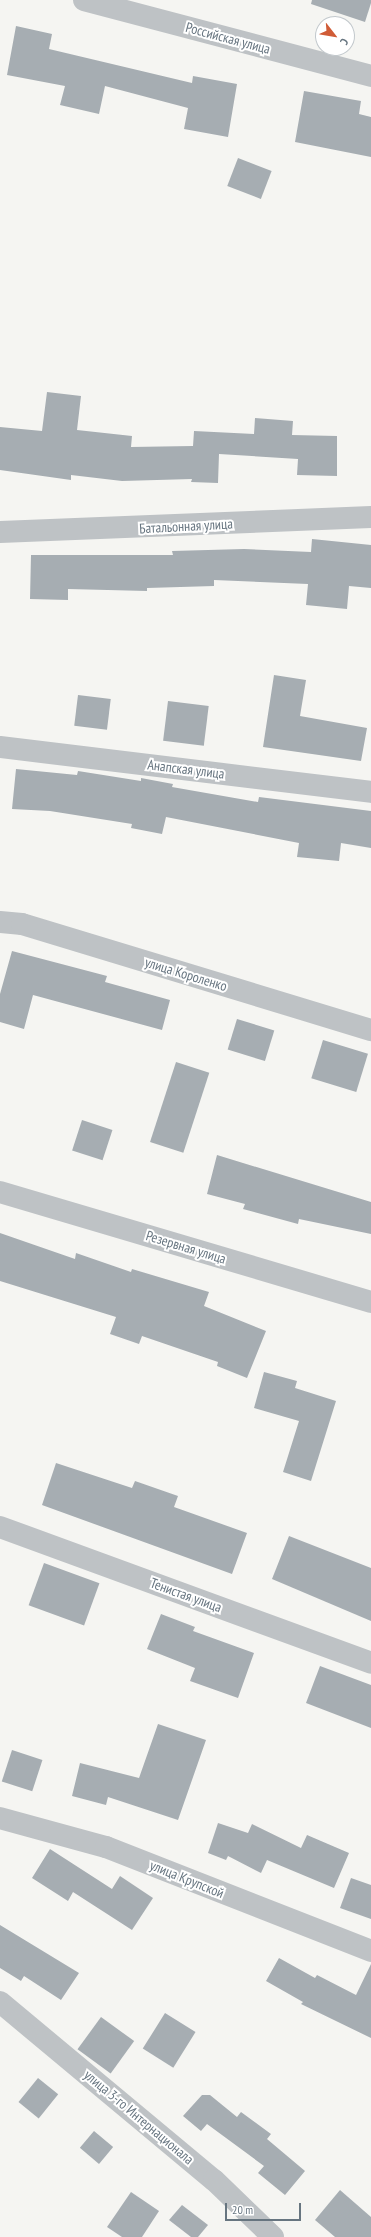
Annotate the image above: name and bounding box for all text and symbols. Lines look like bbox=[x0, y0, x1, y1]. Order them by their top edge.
north arrow bbox=[315, 16, 355, 56]
street label: Российская улица bbox=[184, 19, 272, 57]
text: С bbox=[337, 36, 352, 47]
street label: Батальонная улица bbox=[139, 515, 233, 537]
street label: Анапская улица bbox=[147, 756, 225, 782]
street label: улица Короленко bbox=[143, 954, 229, 994]
street label: Резервная улица bbox=[144, 1227, 228, 1267]
street label: Тенистая улица bbox=[148, 1574, 224, 1616]
street label: улица Крупской bbox=[148, 1857, 226, 1901]
street label: улица 3-го Интернационала bbox=[81, 2066, 197, 2168]
scale bar bbox=[227, 2195, 303, 2221]
text: 20 m bbox=[232, 2202, 253, 2217]

